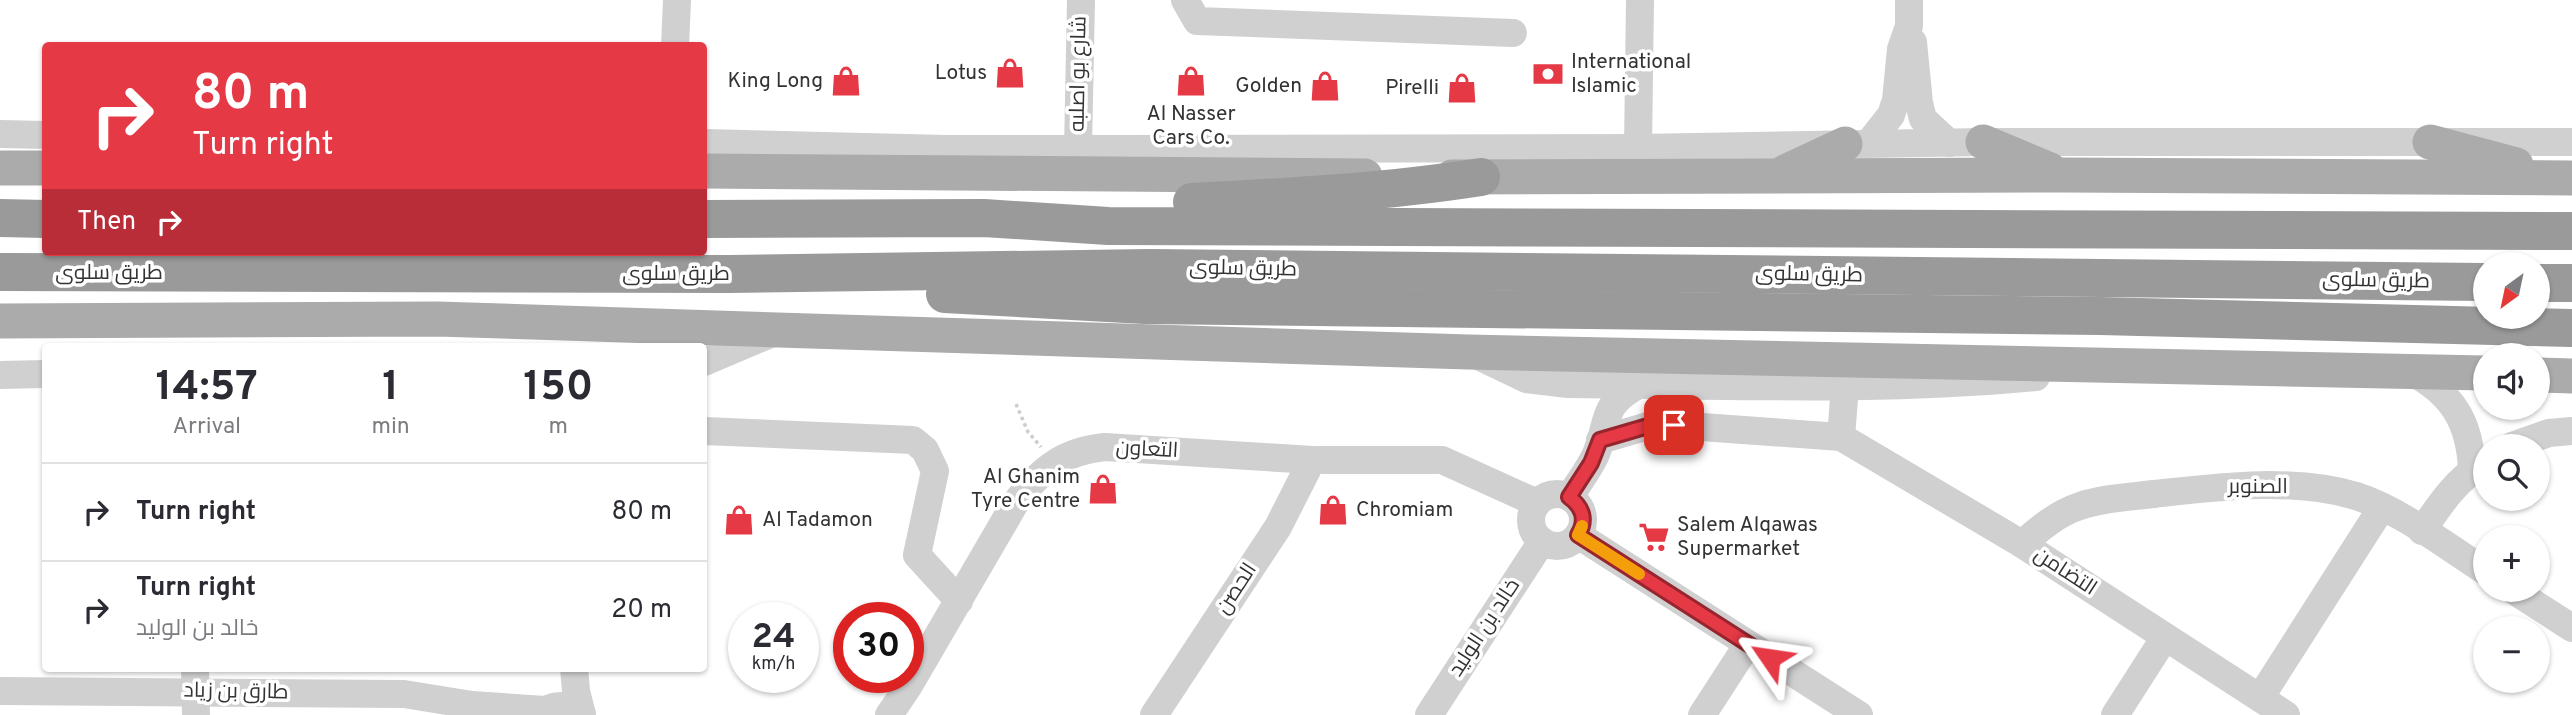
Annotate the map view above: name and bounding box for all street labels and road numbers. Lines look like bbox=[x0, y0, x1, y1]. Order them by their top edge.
street label: شارع بو اصلبه bbox=[1064, 16, 1094, 132]
street label: طريق سلوى bbox=[1189, 255, 1297, 283]
street label: طريق سلوى bbox=[55, 260, 163, 287]
street label: طريق سلوى bbox=[622, 261, 730, 288]
street label: طريق سلوى bbox=[1755, 261, 1863, 289]
street label: طريق سلوى bbox=[2322, 267, 2430, 295]
street label: التعاون bbox=[1115, 435, 1179, 465]
street label: الصنوبر bbox=[2227, 474, 2288, 501]
street label: التضامن bbox=[2028, 542, 2102, 602]
street label: الحصن bbox=[1210, 558, 1264, 620]
street label: خالد بن الوليد bbox=[1443, 574, 1527, 682]
street label: طارق بن زياد bbox=[183, 678, 289, 706]

